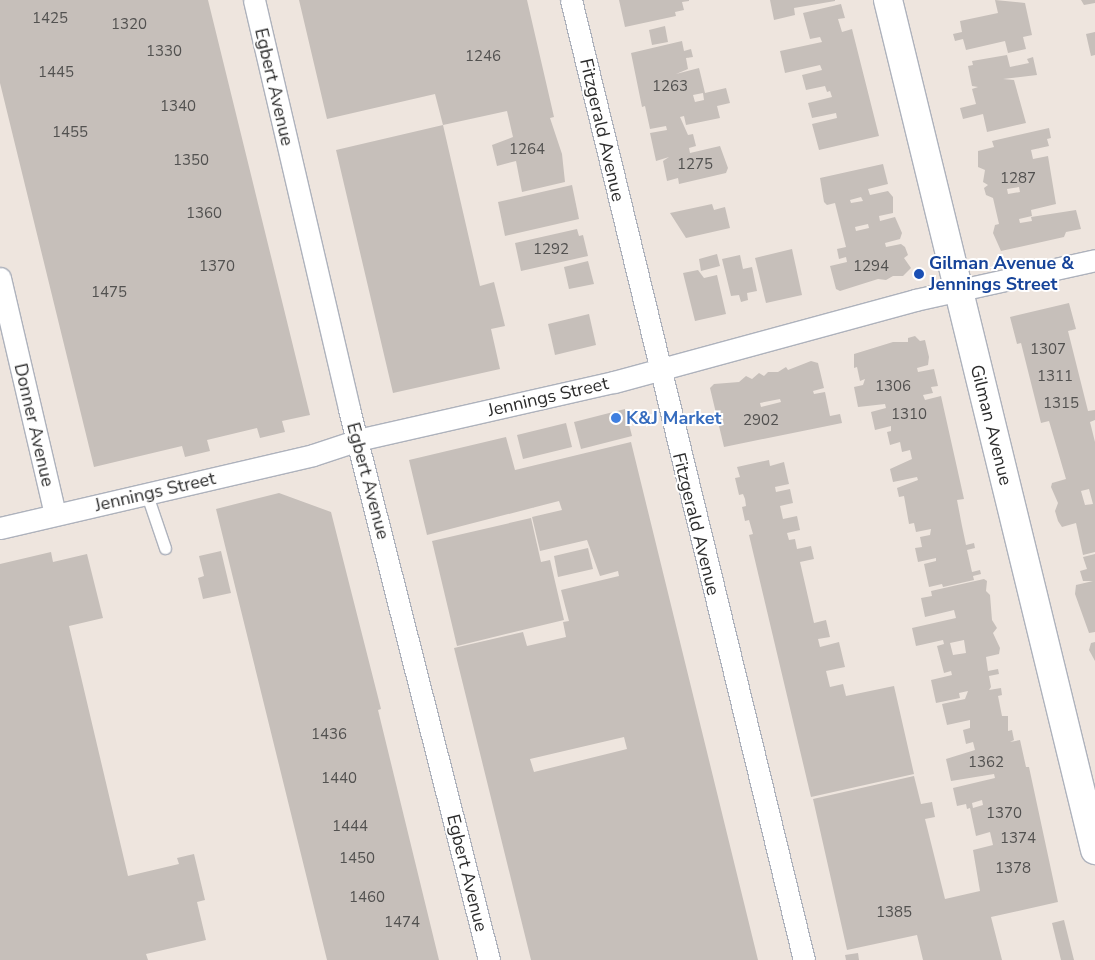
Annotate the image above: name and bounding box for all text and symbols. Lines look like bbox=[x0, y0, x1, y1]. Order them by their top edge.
house number: 1425 bbox=[32, 10, 68, 28]
house number: 1320 bbox=[111, 16, 147, 34]
street label: Egbert Avenue bbox=[250, 26, 298, 148]
house number: 1330 bbox=[146, 43, 182, 61]
house number: 1246 bbox=[465, 48, 501, 66]
street label: Fitzgerald Avenue bbox=[575, 56, 629, 204]
house number: 1445 bbox=[38, 64, 74, 82]
house number: 1263 bbox=[652, 78, 688, 96]
house number: 1340 bbox=[160, 98, 196, 116]
house number: 1455 bbox=[52, 124, 88, 142]
house number: 1264 bbox=[509, 141, 545, 159]
house number: 1350 bbox=[173, 152, 209, 170]
house number: 1275 bbox=[677, 156, 713, 174]
house number: 1287 bbox=[1000, 170, 1036, 188]
house number: 1360 bbox=[186, 205, 222, 223]
house number: 1292 bbox=[533, 241, 569, 259]
place label: Gilman Avenue & Jennings Street bbox=[929, 253, 1074, 296]
house number: 1370 bbox=[199, 258, 235, 276]
house number: 1294 bbox=[853, 258, 889, 276]
marker: Gilman Avenue & Jennings Street bbox=[913, 268, 925, 280]
house number: 1475 bbox=[91, 284, 127, 302]
house number: 1307 bbox=[1030, 341, 1066, 359]
street label: Donner Avenue bbox=[9, 361, 59, 489]
street label: Gilman Avenue bbox=[966, 362, 1016, 488]
house number: 1311 bbox=[1037, 368, 1073, 386]
street label: Jennings Street bbox=[486, 373, 610, 421]
house number: 1306 bbox=[875, 378, 911, 396]
house number: 1315 bbox=[1043, 395, 1079, 413]
house number: 1310 bbox=[891, 406, 927, 424]
place label: K&J Market bbox=[626, 407, 721, 429]
marker: K&J Market bbox=[610, 412, 622, 424]
house number: 2902 bbox=[743, 412, 779, 430]
street label: Egbert Avenue bbox=[342, 420, 394, 542]
street label: Fitzgerald Avenue bbox=[668, 450, 724, 598]
street label: Jennings Street bbox=[93, 468, 217, 516]
house number: 1436 bbox=[311, 726, 347, 744]
house number: 1362 bbox=[968, 754, 1004, 772]
house number: 1440 bbox=[321, 770, 357, 788]
house number: 1370 bbox=[986, 805, 1022, 823]
street label: Egbert Avenue bbox=[442, 812, 492, 934]
house number: 1444 bbox=[332, 818, 368, 836]
house number: 1374 bbox=[1000, 830, 1036, 848]
house number: 1450 bbox=[339, 850, 375, 868]
house number: 1378 bbox=[995, 860, 1031, 878]
house number: 1460 bbox=[349, 889, 385, 907]
house number: 1385 bbox=[876, 904, 912, 922]
house number: 1474 bbox=[384, 914, 420, 932]

